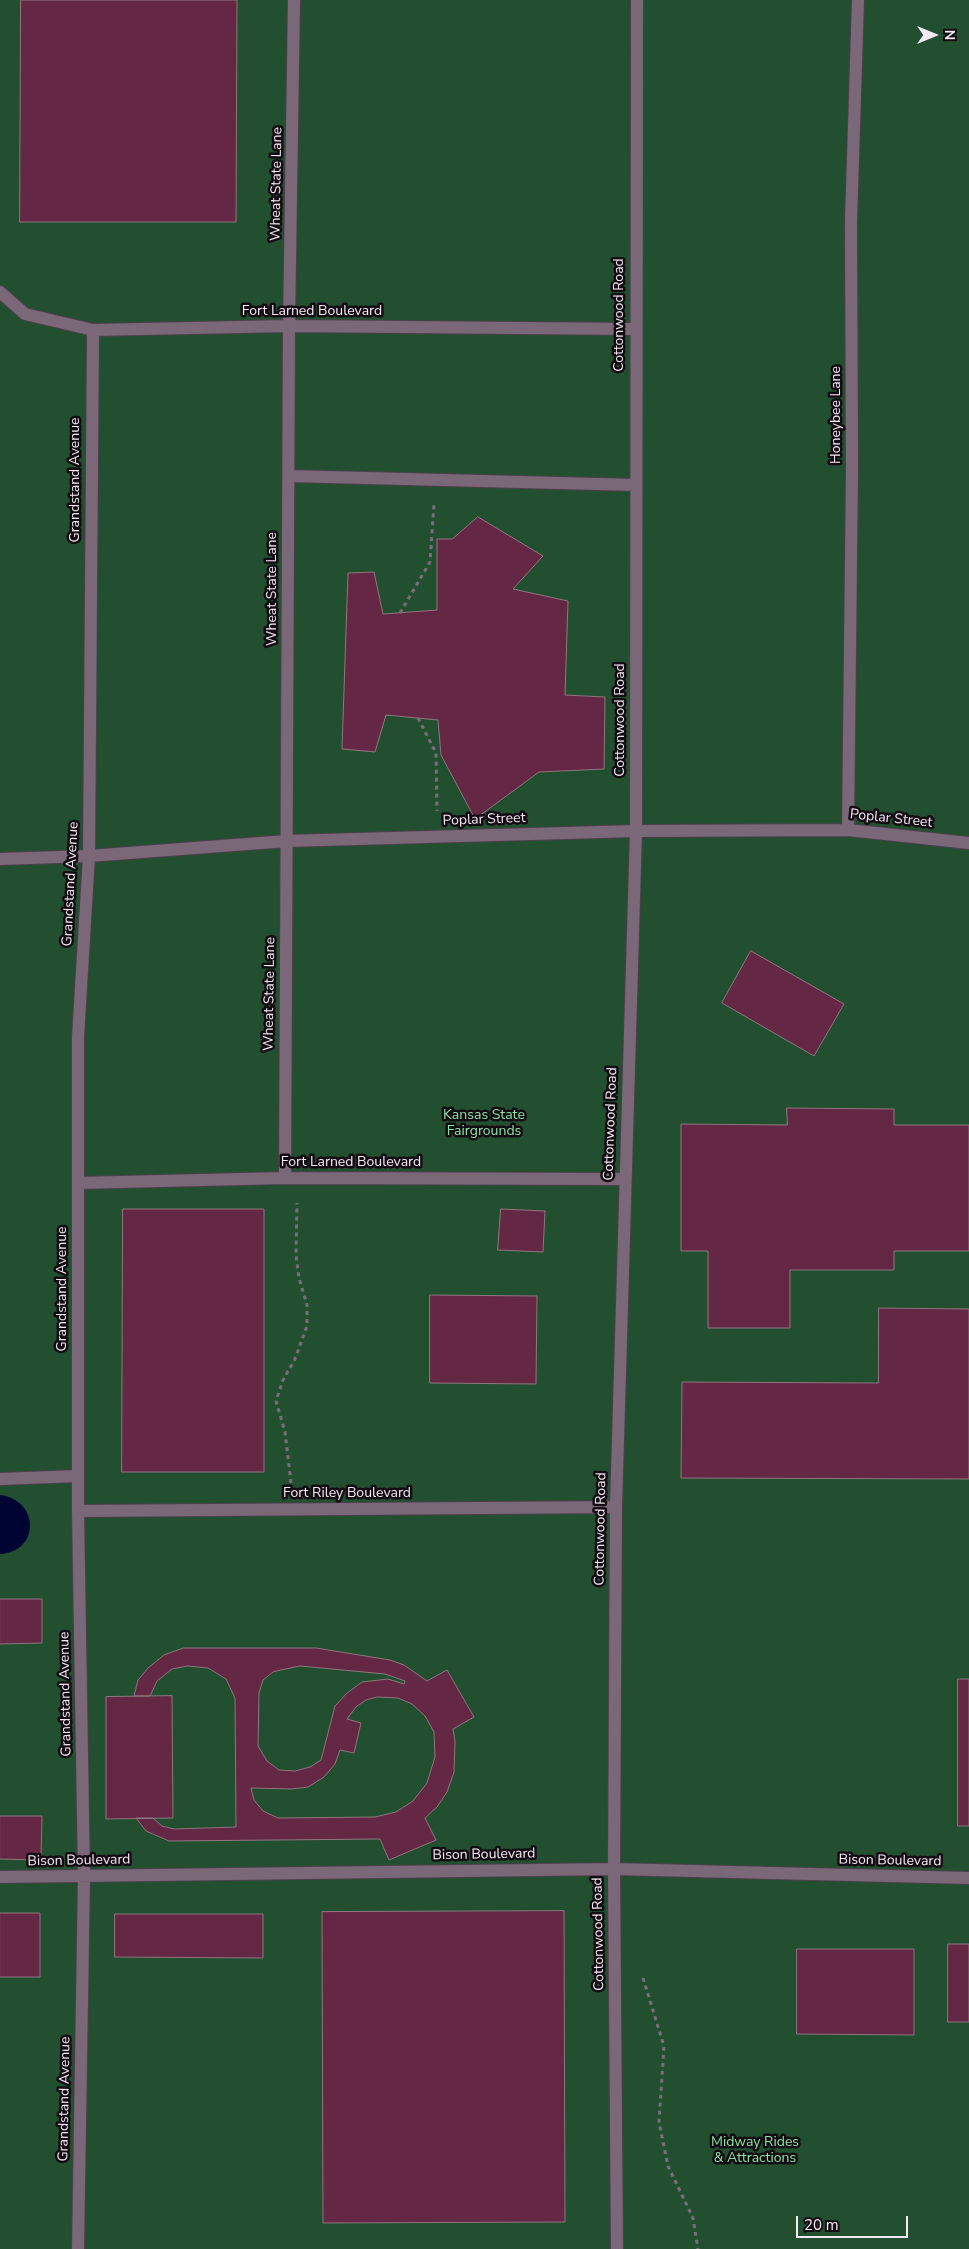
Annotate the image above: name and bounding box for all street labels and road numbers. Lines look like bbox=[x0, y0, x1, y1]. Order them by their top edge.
street label: Wheat State Lane bbox=[268, 127, 286, 241]
street label: Cottonwood Road bbox=[612, 258, 628, 372]
street label: Fort Larned Boulevard bbox=[242, 304, 382, 320]
street label: Honeybee Lane bbox=[829, 366, 845, 464]
street label: Grandstand Avenue bbox=[68, 418, 84, 542]
street label: Wheat State Lane bbox=[265, 532, 281, 646]
street label: Cottonwood Road bbox=[613, 663, 629, 777]
street label: Poplar Street bbox=[849, 806, 933, 832]
street label: Poplar Street bbox=[442, 810, 526, 830]
street label: Grandstand Avenue bbox=[59, 821, 83, 947]
street label: Wheat State Lane bbox=[261, 937, 279, 1051]
street label: Cottonwood Road bbox=[601, 1067, 621, 1181]
street label: Fort Larned Boulevard bbox=[281, 1155, 421, 1171]
street label: Grandstand Avenue bbox=[55, 1227, 71, 1351]
street label: Cottonwood Road bbox=[592, 1472, 610, 1586]
street label: Fort Riley Boulevard bbox=[283, 1486, 411, 1502]
street label: Grandstand Avenue bbox=[57, 1631, 75, 1757]
street label: Bison Boulevard bbox=[432, 1846, 536, 1864]
street label: Bison Boulevard bbox=[27, 1852, 131, 1870]
street label: Bison Boulevard bbox=[838, 1852, 942, 1870]
street label: Cottonwood Road bbox=[590, 1877, 608, 1991]
street label: Grandstand Avenue bbox=[56, 2036, 74, 2162]

